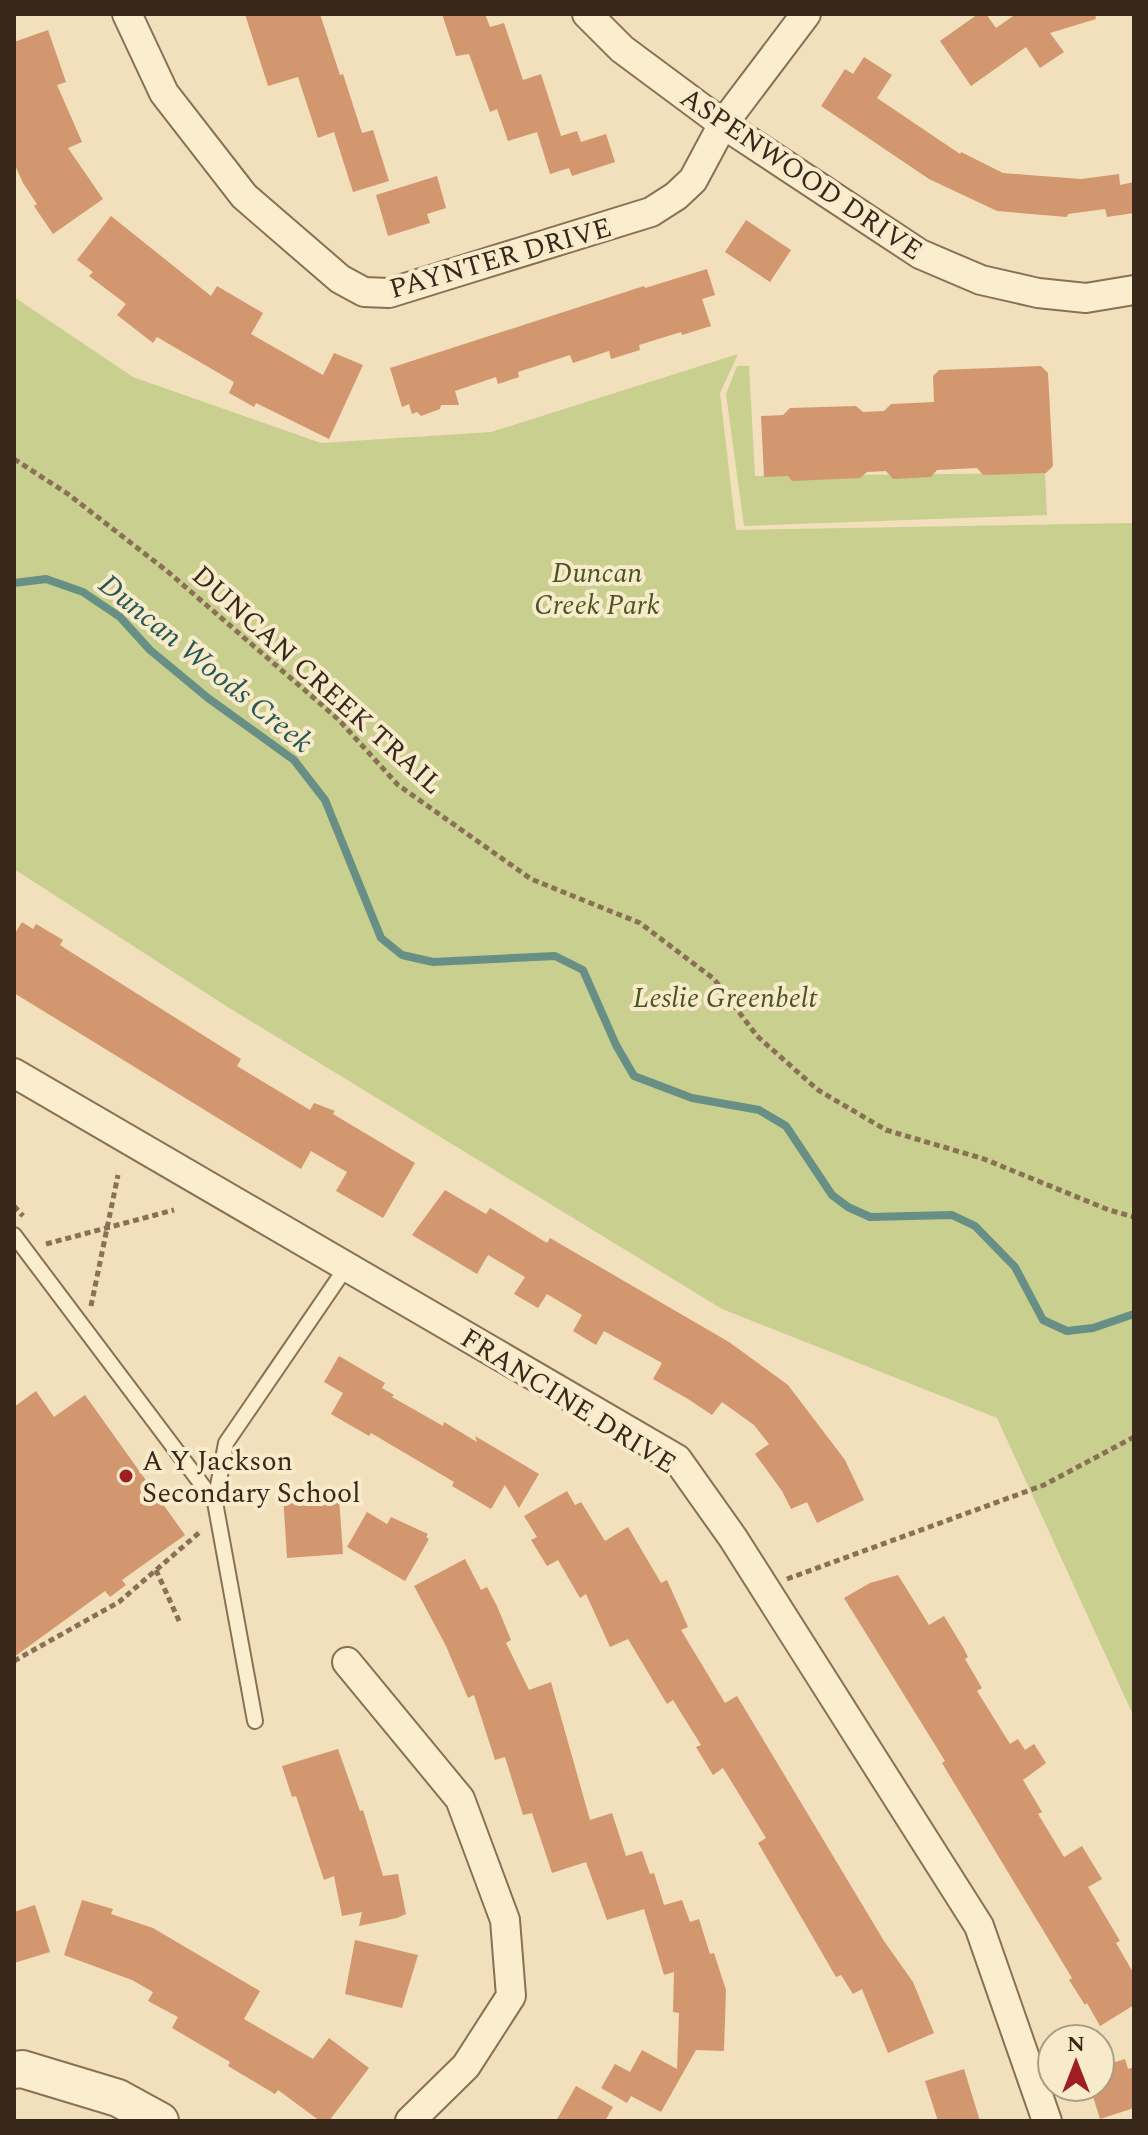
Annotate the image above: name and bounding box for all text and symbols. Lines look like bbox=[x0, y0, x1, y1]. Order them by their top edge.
street label: ASPENWOOD DRIVE bbox=[671, 77, 931, 272]
street label: PAYNTER DRIVE bbox=[384, 206, 617, 311]
park label: Duncan Creek Park bbox=[534, 552, 660, 627]
street label: DUNCAN CREEK TRAIL bbox=[181, 555, 453, 805]
water label: Duncan Woods Creek bbox=[88, 563, 323, 765]
park label: Leslie Greenbelt bbox=[633, 977, 818, 1020]
street label: FRANCINE DRIVE bbox=[452, 1317, 685, 1485]
place label: A Y Jackson Secondary School bbox=[142, 1440, 360, 1515]
marker: A Y Jackson Secondary School bbox=[117, 1467, 135, 1485]
north arrow bbox=[1036, 2023, 1116, 2103]
text: N bbox=[1067, 2028, 1085, 2061]

